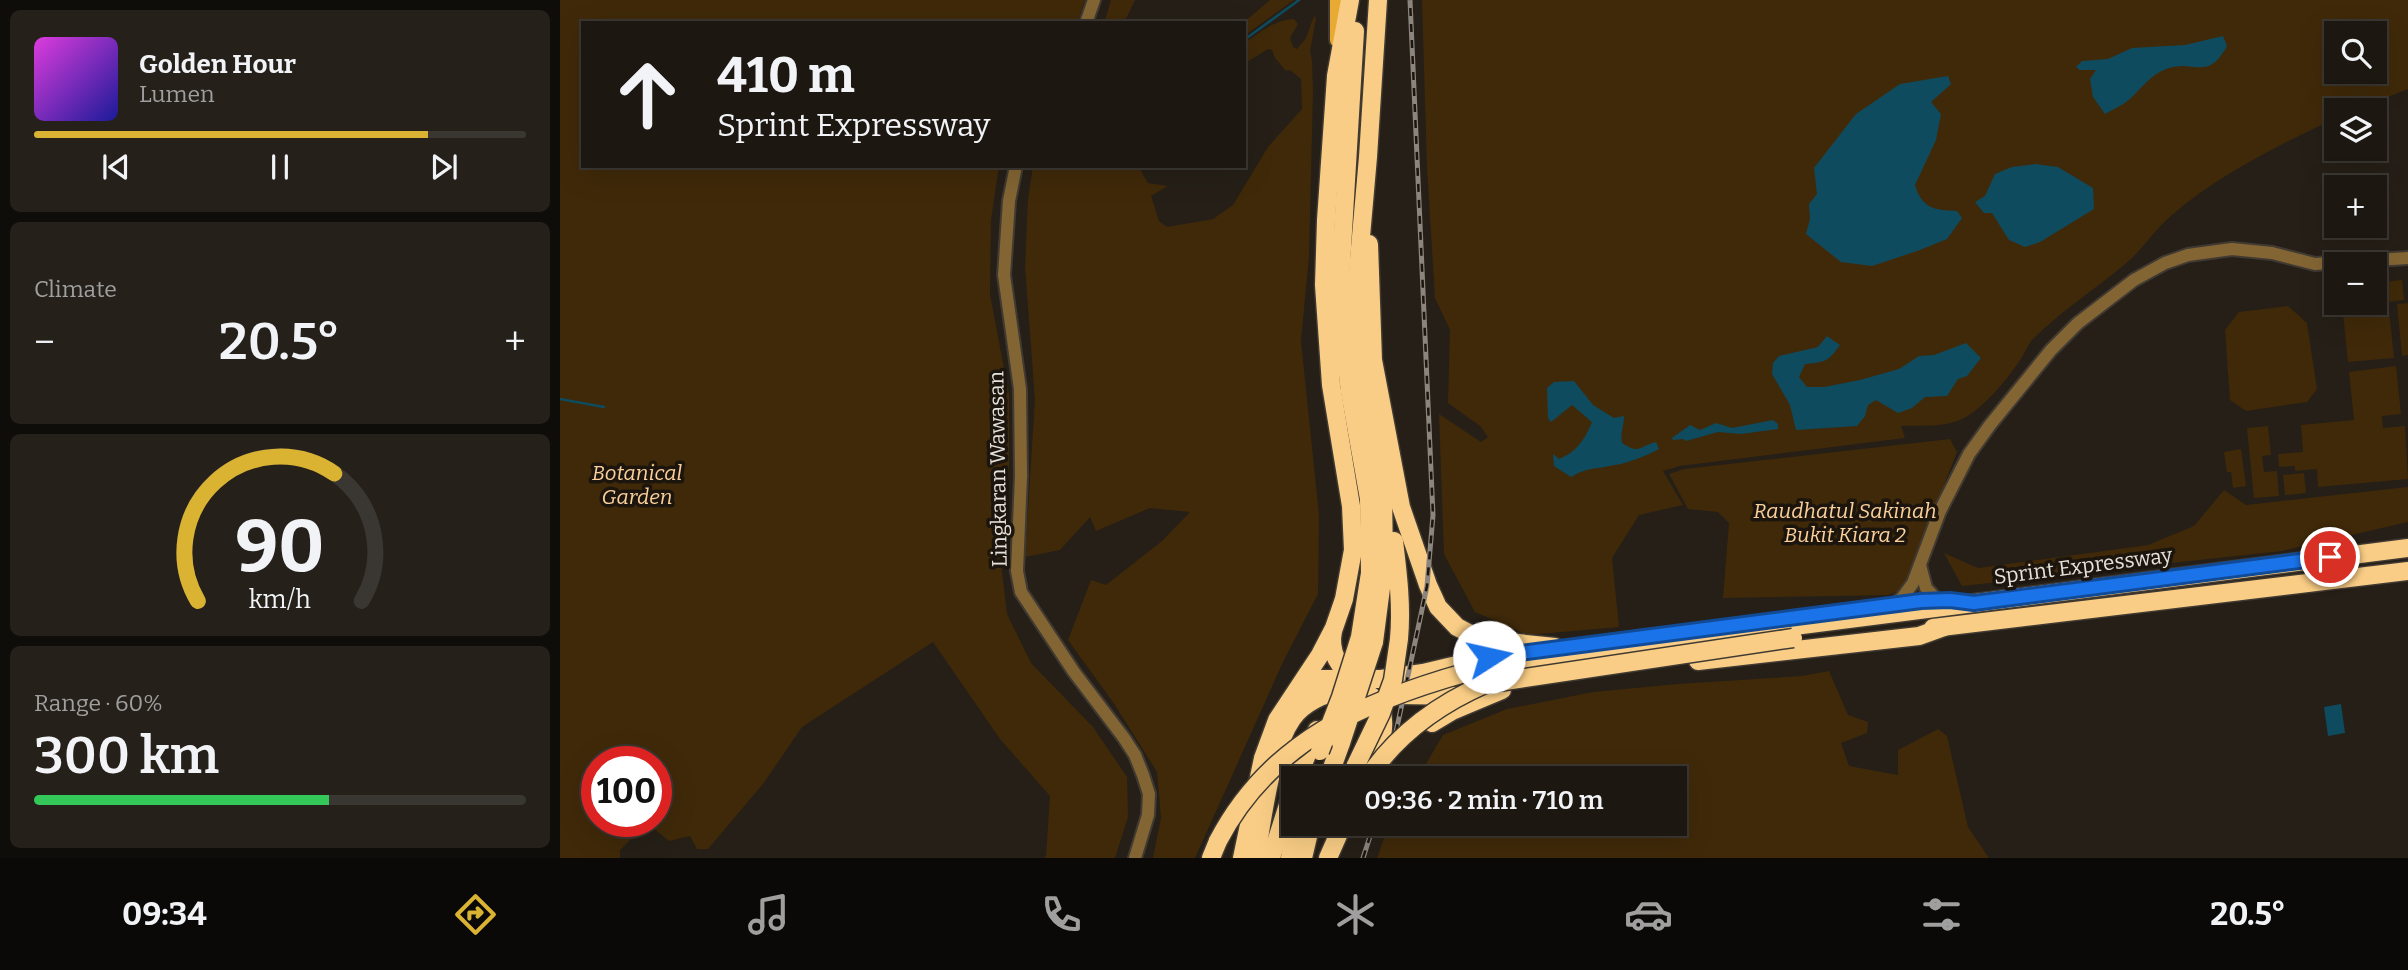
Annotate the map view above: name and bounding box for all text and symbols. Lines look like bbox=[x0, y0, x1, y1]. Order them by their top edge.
map controls bbox=[2324, 21, 2387, 315]
button: search bbox=[2324, 21, 2387, 84]
text: 410 m bbox=[717, 46, 855, 105]
text: Golden Hour bbox=[139, 49, 296, 80]
icon: ahead bbox=[602, 49, 693, 140]
text: Lumen bbox=[139, 80, 215, 108]
button: layers bbox=[2324, 98, 2387, 161]
text: Sprint Expressway bbox=[717, 106, 990, 144]
icon: previous bbox=[97, 148, 135, 186]
icon: pause bbox=[261, 148, 299, 186]
icon: next bbox=[425, 148, 463, 186]
button: + bbox=[2324, 175, 2387, 238]
button: − bbox=[2324, 252, 2387, 315]
text: Climate bbox=[34, 275, 117, 303]
text: 20.5° bbox=[219, 310, 341, 373]
text: − bbox=[34, 319, 55, 365]
text: + bbox=[504, 319, 526, 365]
street label: Lingkaran Wawasan bbox=[983, 371, 1013, 567]
park label: Botanical Garden bbox=[592, 460, 683, 510]
park label: Raudhatul Sakinah Bukit Kiara 2 bbox=[1753, 498, 1937, 548]
text: 90 bbox=[235, 503, 325, 590]
pin bbox=[2300, 527, 2360, 587]
icon: arrive bbox=[2311, 538, 2349, 576]
street label: Sprint Expressway bbox=[1992, 542, 2175, 590]
text: km/h bbox=[249, 585, 311, 615]
position arrow bbox=[1452, 620, 1526, 694]
text: Range · 60% bbox=[34, 689, 163, 717]
text: 300 km bbox=[34, 724, 219, 787]
speed limit sign: 100 bbox=[581, 746, 672, 837]
text: 09:36 · 2 min · 710 m bbox=[1364, 785, 1604, 816]
icon: directions bbox=[451, 890, 500, 939]
icon: music bbox=[744, 890, 793, 939]
icon: phone bbox=[1037, 890, 1086, 939]
icon: climate bbox=[1331, 890, 1380, 939]
icon: car bbox=[1624, 890, 1673, 939]
icon: filters bbox=[1917, 890, 1966, 939]
text: 09:34 bbox=[122, 895, 207, 933]
text: 20.5° bbox=[2210, 895, 2286, 933]

